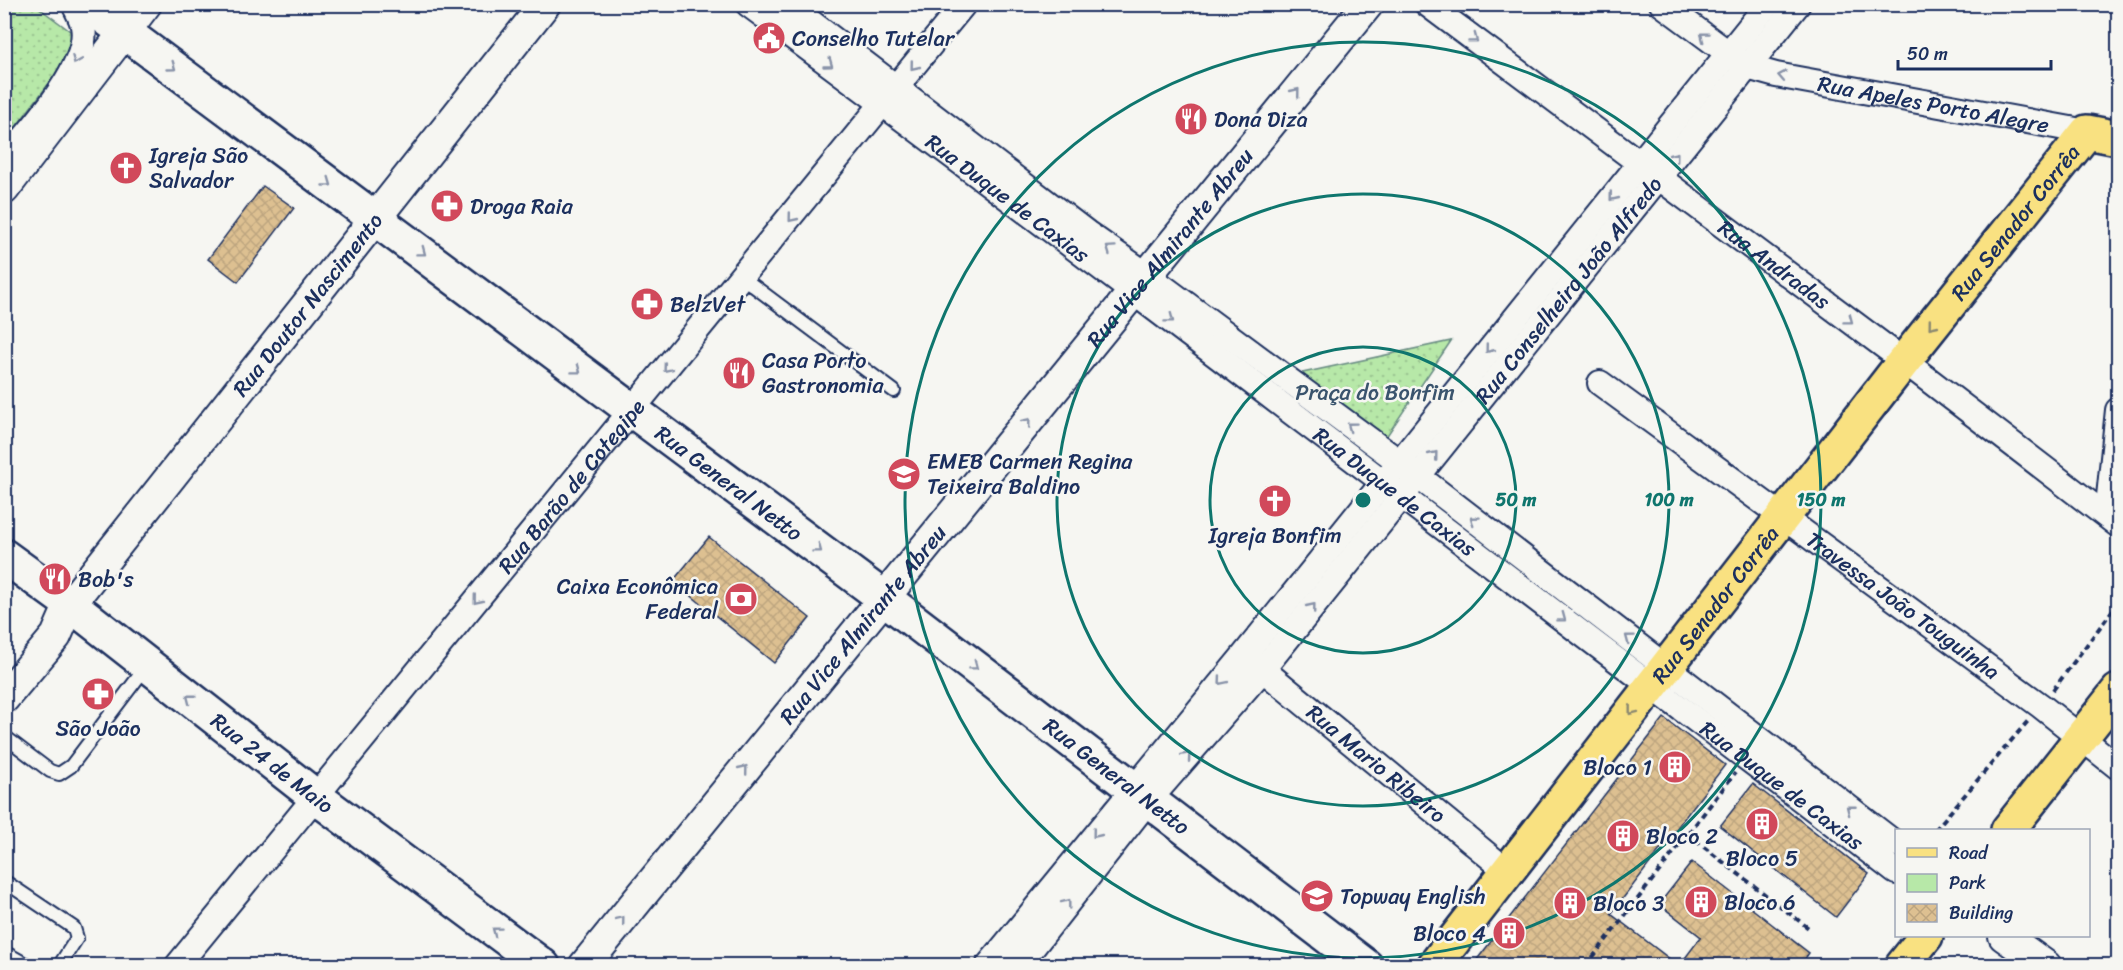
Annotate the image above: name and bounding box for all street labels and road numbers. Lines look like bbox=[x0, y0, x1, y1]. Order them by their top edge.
street label: Rua Apeles Porto Alegre bbox=[1815, 64, 2052, 144]
street label: Rua Duque de Caxias bbox=[917, 123, 1099, 273]
street label: Rua Senador Corrêa bbox=[1940, 135, 2090, 309]
street label: Rua Vice Almirante Abreu bbox=[1076, 138, 1264, 356]
street label: Rua Conselheiro João Alfredo bbox=[1464, 167, 1672, 412]
street label: Rua Doutor Nascimento bbox=[222, 203, 393, 405]
street label: Rua Andradas bbox=[1710, 209, 1840, 320]
street label: Rua Barão de Cotegipe bbox=[487, 389, 655, 582]
street label: Rua General Netto bbox=[647, 414, 812, 551]
street label: Rua Duque de Caxias bbox=[1305, 416, 1486, 567]
street label: Rua Vice Almirante Abreu bbox=[769, 515, 957, 733]
street label: Rua Senador Corrêa bbox=[1641, 517, 1789, 692]
street label: Travessa João Touguinha bbox=[1798, 521, 2009, 690]
street label: Rua Mario Ribeiro bbox=[1298, 694, 1455, 833]
street label: Rua 24 de Maio bbox=[202, 702, 343, 824]
street label: Rua General Netto bbox=[1035, 707, 1199, 845]
street label: Rua Duque de Caxias bbox=[1692, 710, 1873, 861]

